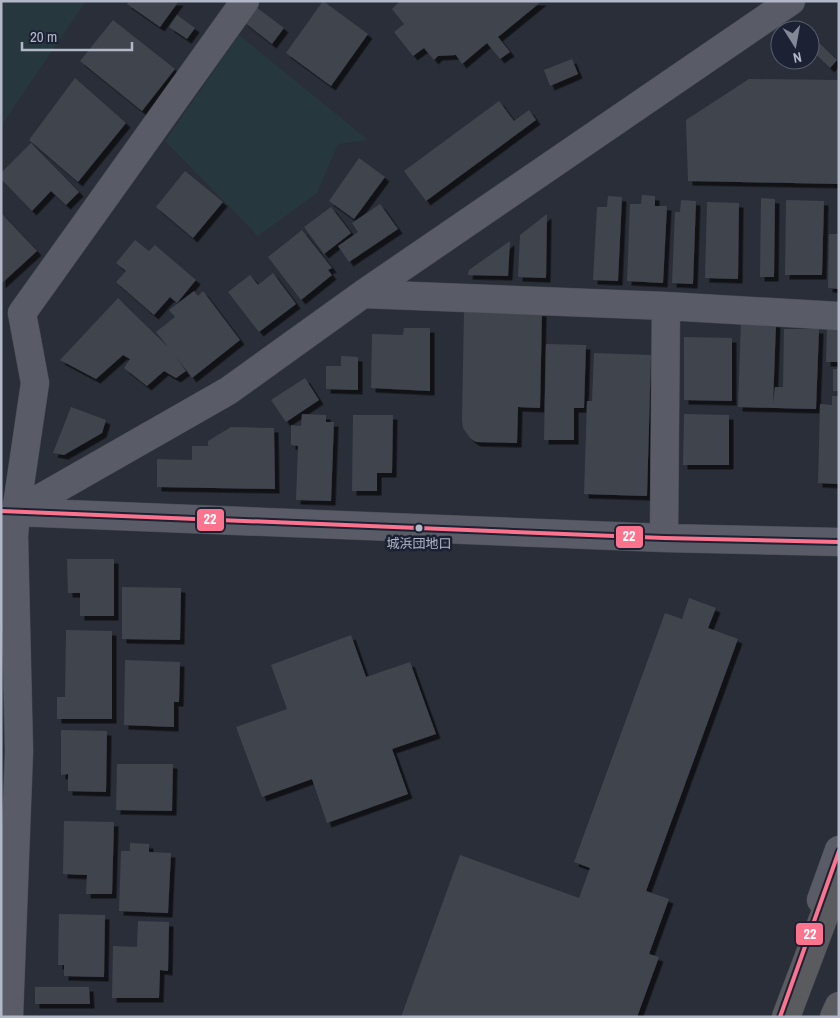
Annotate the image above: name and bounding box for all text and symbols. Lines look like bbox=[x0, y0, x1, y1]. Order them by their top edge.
scale bar bbox=[22, 20, 132, 52]
north arrow bbox=[770, 20, 820, 70]
text: 20 m bbox=[30, 26, 57, 47]
text: N bbox=[792, 48, 803, 67]
line badge: 22 bbox=[196, 508, 225, 532]
text: 22 bbox=[204, 510, 216, 528]
marker: 城浜団地口 bbox=[414, 523, 424, 533]
line badge: 22 bbox=[615, 525, 644, 549]
text: 22 bbox=[623, 527, 635, 545]
place label: 城浜団地口 bbox=[386, 535, 452, 552]
line badge: 22 bbox=[795, 922, 824, 946]
text: 22 bbox=[804, 925, 816, 943]

